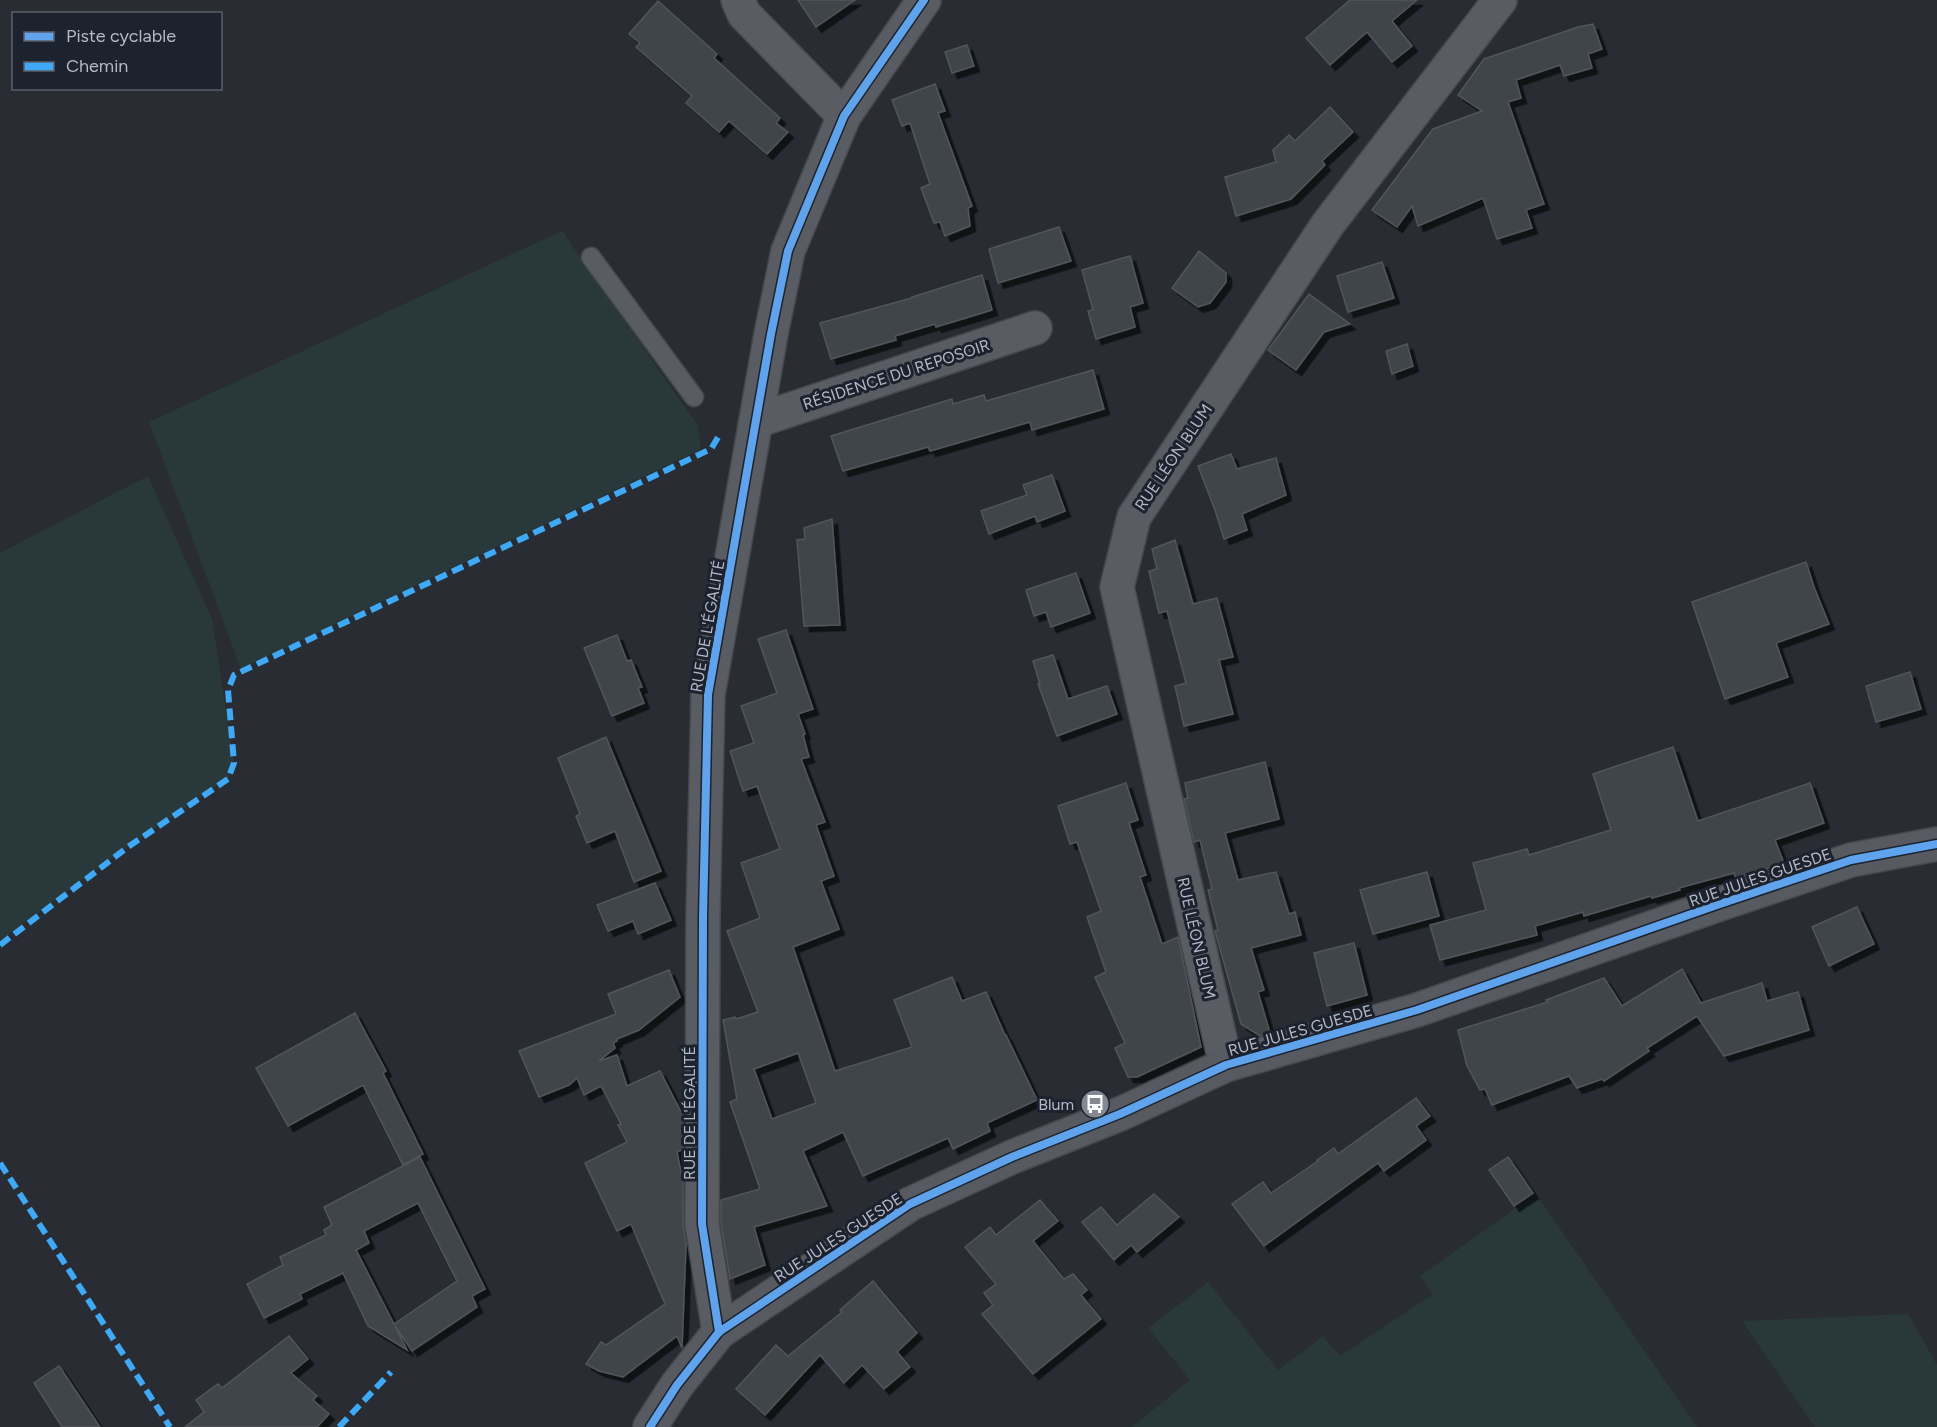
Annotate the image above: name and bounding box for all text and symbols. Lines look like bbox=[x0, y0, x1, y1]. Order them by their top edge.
legend bbox=[12, 12, 222, 90]
text: Piste cyclable bbox=[66, 25, 176, 47]
text: Chemin bbox=[66, 55, 128, 77]
street label: RÉSIDENCE DU REPOSOIR bbox=[800, 335, 992, 414]
street label: RUE LÉON BLUM bbox=[1131, 400, 1216, 514]
street label: RUE DE L'ÉGALITÉ bbox=[686, 558, 728, 694]
street label: RUE JULES GUESDE bbox=[1687, 844, 1834, 911]
street label: RUE LÉON BLUM bbox=[1173, 875, 1220, 1001]
street label: RUE JULES GUESDE bbox=[1226, 1001, 1374, 1060]
street label: RUE DE L'ÉGALITÉ bbox=[680, 1046, 699, 1180]
bus stop icon: Blum bbox=[1079, 1088, 1111, 1120]
place label: Blum bbox=[1038, 1095, 1074, 1114]
street label: RUE JULES GUESDE bbox=[771, 1189, 906, 1286]

